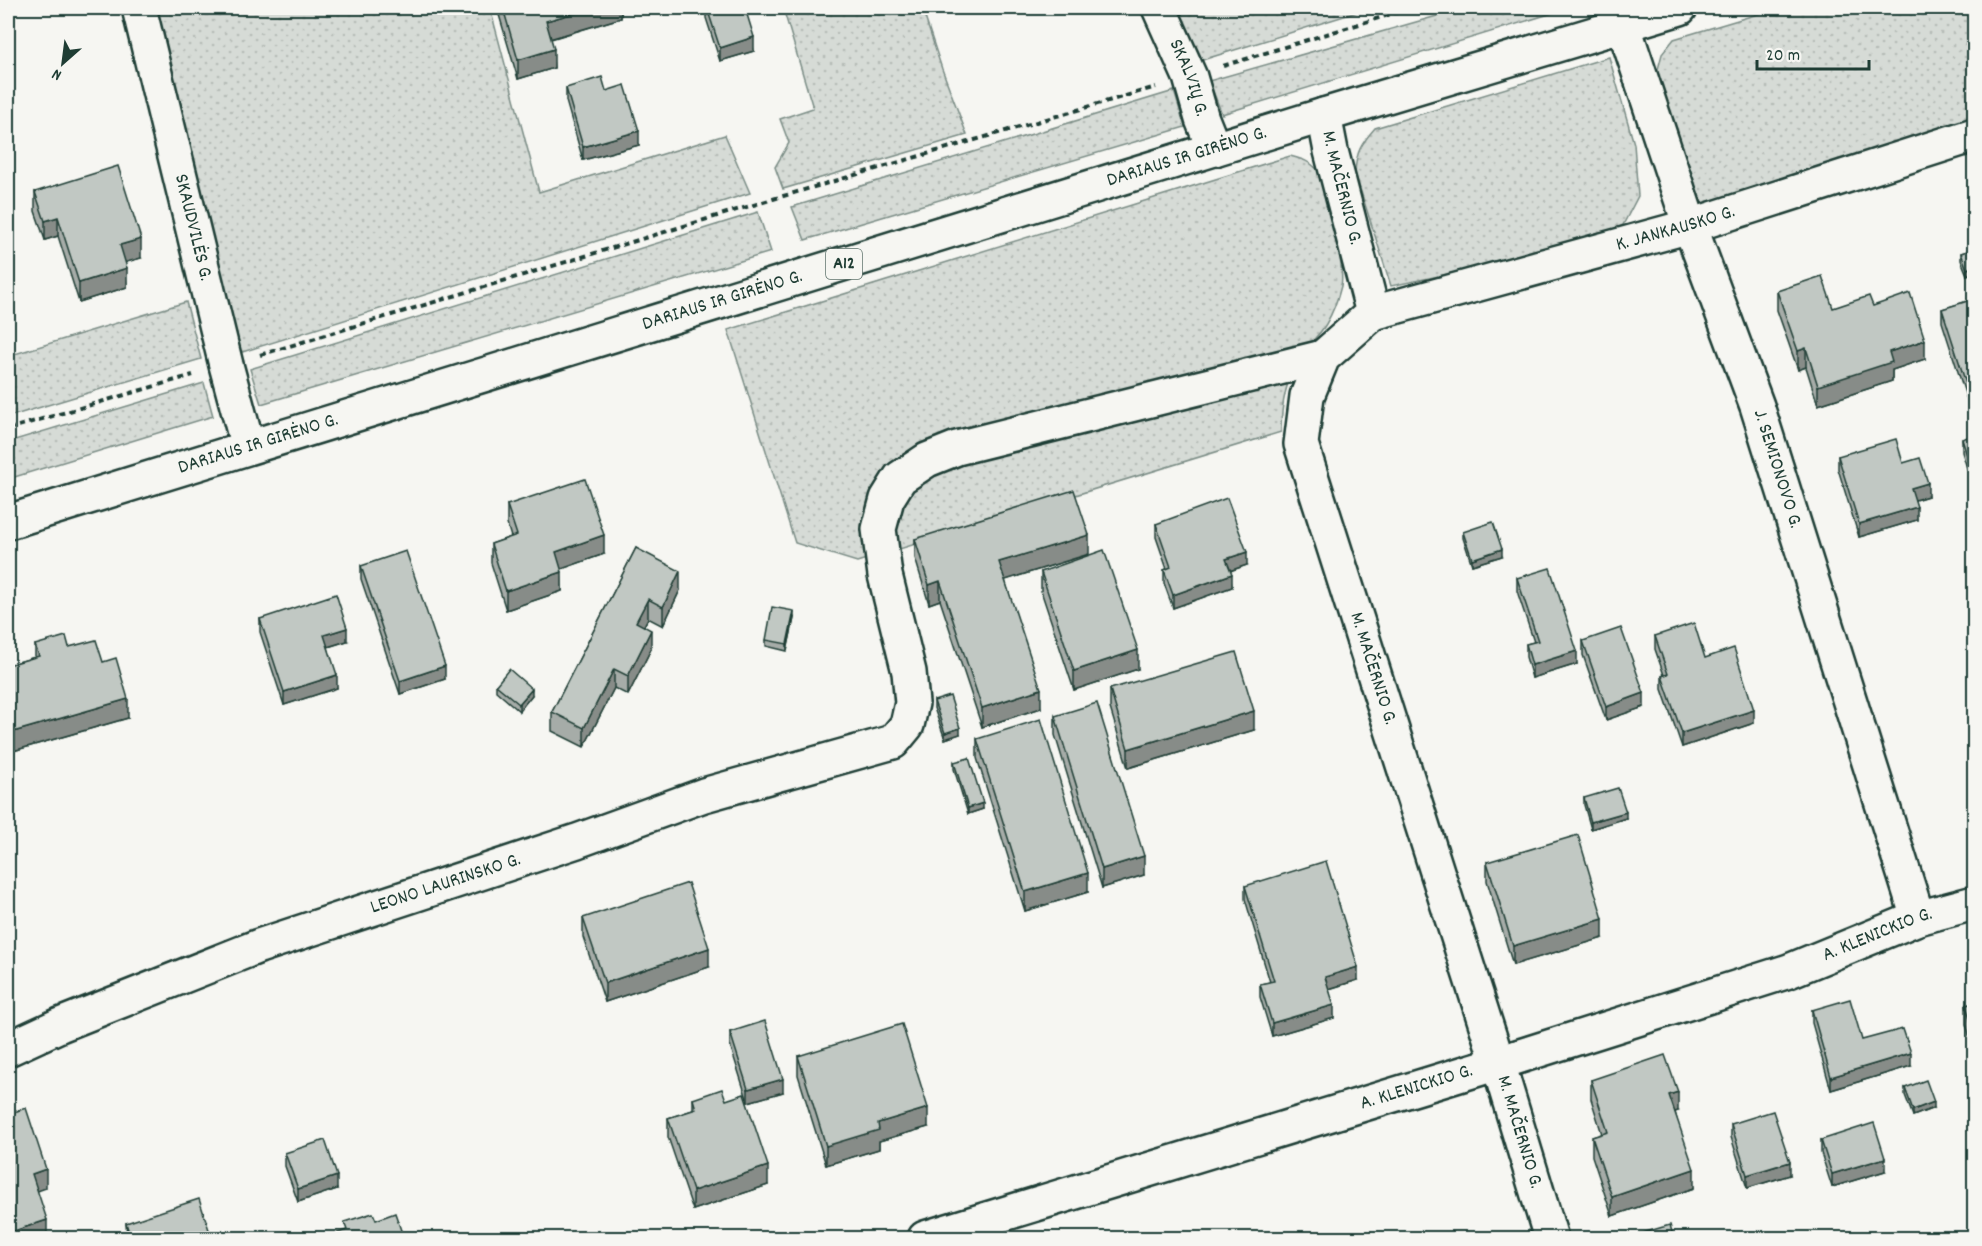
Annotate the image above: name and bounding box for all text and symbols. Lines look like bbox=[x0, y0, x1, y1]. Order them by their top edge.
north arrow bbox=[33, 33, 93, 93]
scale bar bbox=[1757, 33, 1870, 71]
street label: SKALVIŲ G. bbox=[1161, 35, 1215, 120]
text: 20 m bbox=[1766, 44, 1800, 69]
text: N bbox=[48, 62, 66, 86]
street label: DARIAUS IR GIRĖNO G. bbox=[1103, 119, 1270, 195]
street label: M. MAČERNIO G. bbox=[1313, 129, 1369, 248]
street label: SKAUDVILĖS G. bbox=[166, 171, 219, 284]
street label: K. JANKAUSKO G. bbox=[1613, 198, 1739, 260]
road number: A12 bbox=[826, 249, 862, 279]
street label: DARIAUS IR GIRĖNO G. bbox=[639, 263, 806, 339]
street label: J. SEMIONOVO G. bbox=[1745, 406, 1809, 532]
street label: DARIAUS IR GIRĖNO G. bbox=[175, 407, 342, 483]
street label: M. MAČERNIO G. bbox=[1341, 609, 1404, 729]
street label: LEONO LAURINSKO G. bbox=[367, 846, 525, 922]
street label: A. KLENICKIO G. bbox=[1818, 901, 1936, 970]
street label: A. KLENICKIO G. bbox=[1357, 1057, 1476, 1118]
street label: M. MAČERNIO G. bbox=[1489, 1072, 1549, 1192]

